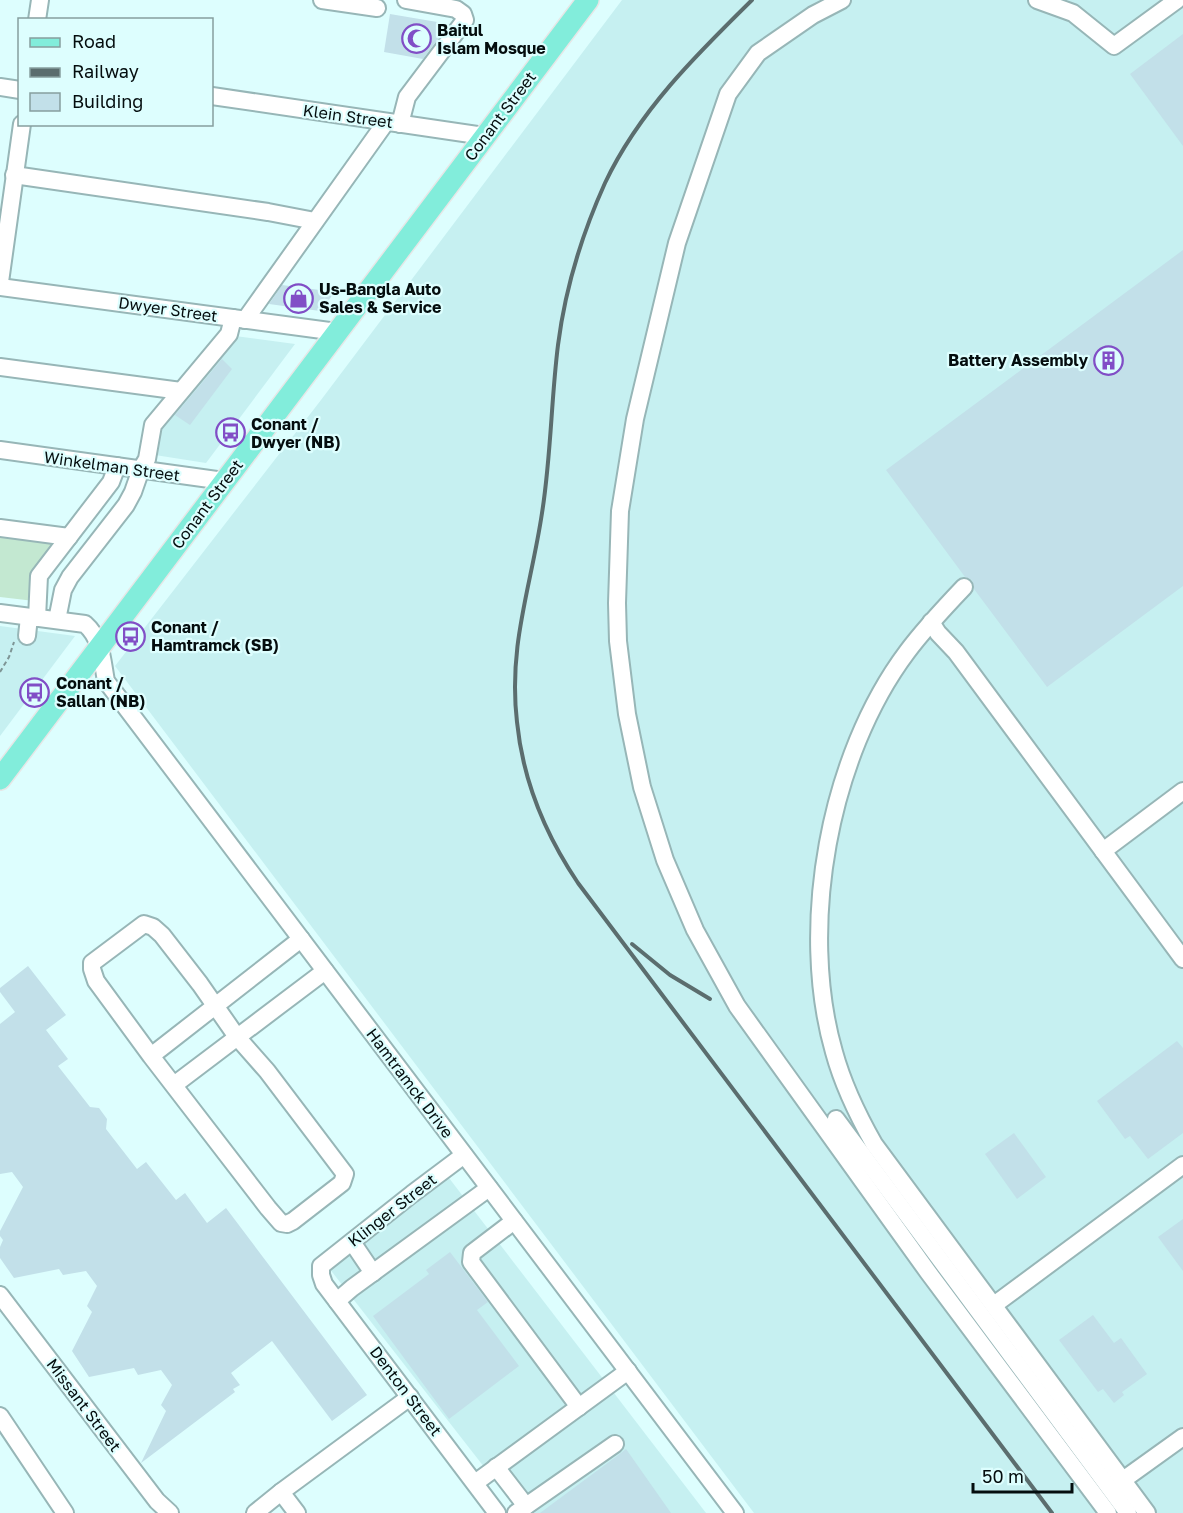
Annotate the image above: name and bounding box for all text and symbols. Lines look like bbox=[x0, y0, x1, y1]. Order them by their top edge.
legend bbox=[18, 18, 213, 126]
place label: Baitul Islam Mosque bbox=[437, 20, 546, 58]
mosque icon: Baitul Islam Mosque bbox=[400, 23, 432, 55]
text: Road bbox=[72, 30, 116, 52]
text: Railway bbox=[72, 60, 139, 82]
street label: Conant Street bbox=[460, 67, 540, 165]
text: Building bbox=[72, 90, 143, 112]
street label: Klein Street bbox=[302, 100, 394, 132]
place label: Us-Bangla Auto Sales & Service bbox=[319, 279, 441, 317]
shop icon: Us-Bangla Auto Sales & Service bbox=[282, 282, 314, 314]
street label: Dwyer Street bbox=[117, 292, 219, 326]
building icon: Battery Assembly bbox=[1093, 344, 1125, 376]
place label: Battery Assembly bbox=[948, 350, 1088, 370]
place label: Conant / Dwyer (NB) bbox=[251, 414, 341, 452]
bus stop icon: Conant / Dwyer (NB) bbox=[214, 417, 246, 449]
street label: Winkelman Street bbox=[43, 447, 181, 485]
street label: Conant Street bbox=[167, 455, 247, 553]
place label: Conant / Hamtramck (SB) bbox=[151, 617, 279, 655]
bus stop icon: Conant / Hamtramck (SB) bbox=[114, 620, 146, 652]
place label: Conant / Sallan (NB) bbox=[56, 673, 145, 711]
bus stop icon: Conant / Sallan (NB) bbox=[19, 676, 51, 708]
street label: Hamtramck Drive bbox=[362, 1024, 458, 1142]
street label: Klinger Street bbox=[344, 1169, 440, 1251]
street label: Denton Street bbox=[366, 1342, 446, 1440]
street label: Missant Street bbox=[42, 1354, 126, 1456]
scale bar bbox=[973, 1456, 1072, 1494]
text: 50 m bbox=[982, 1465, 1024, 1487]

